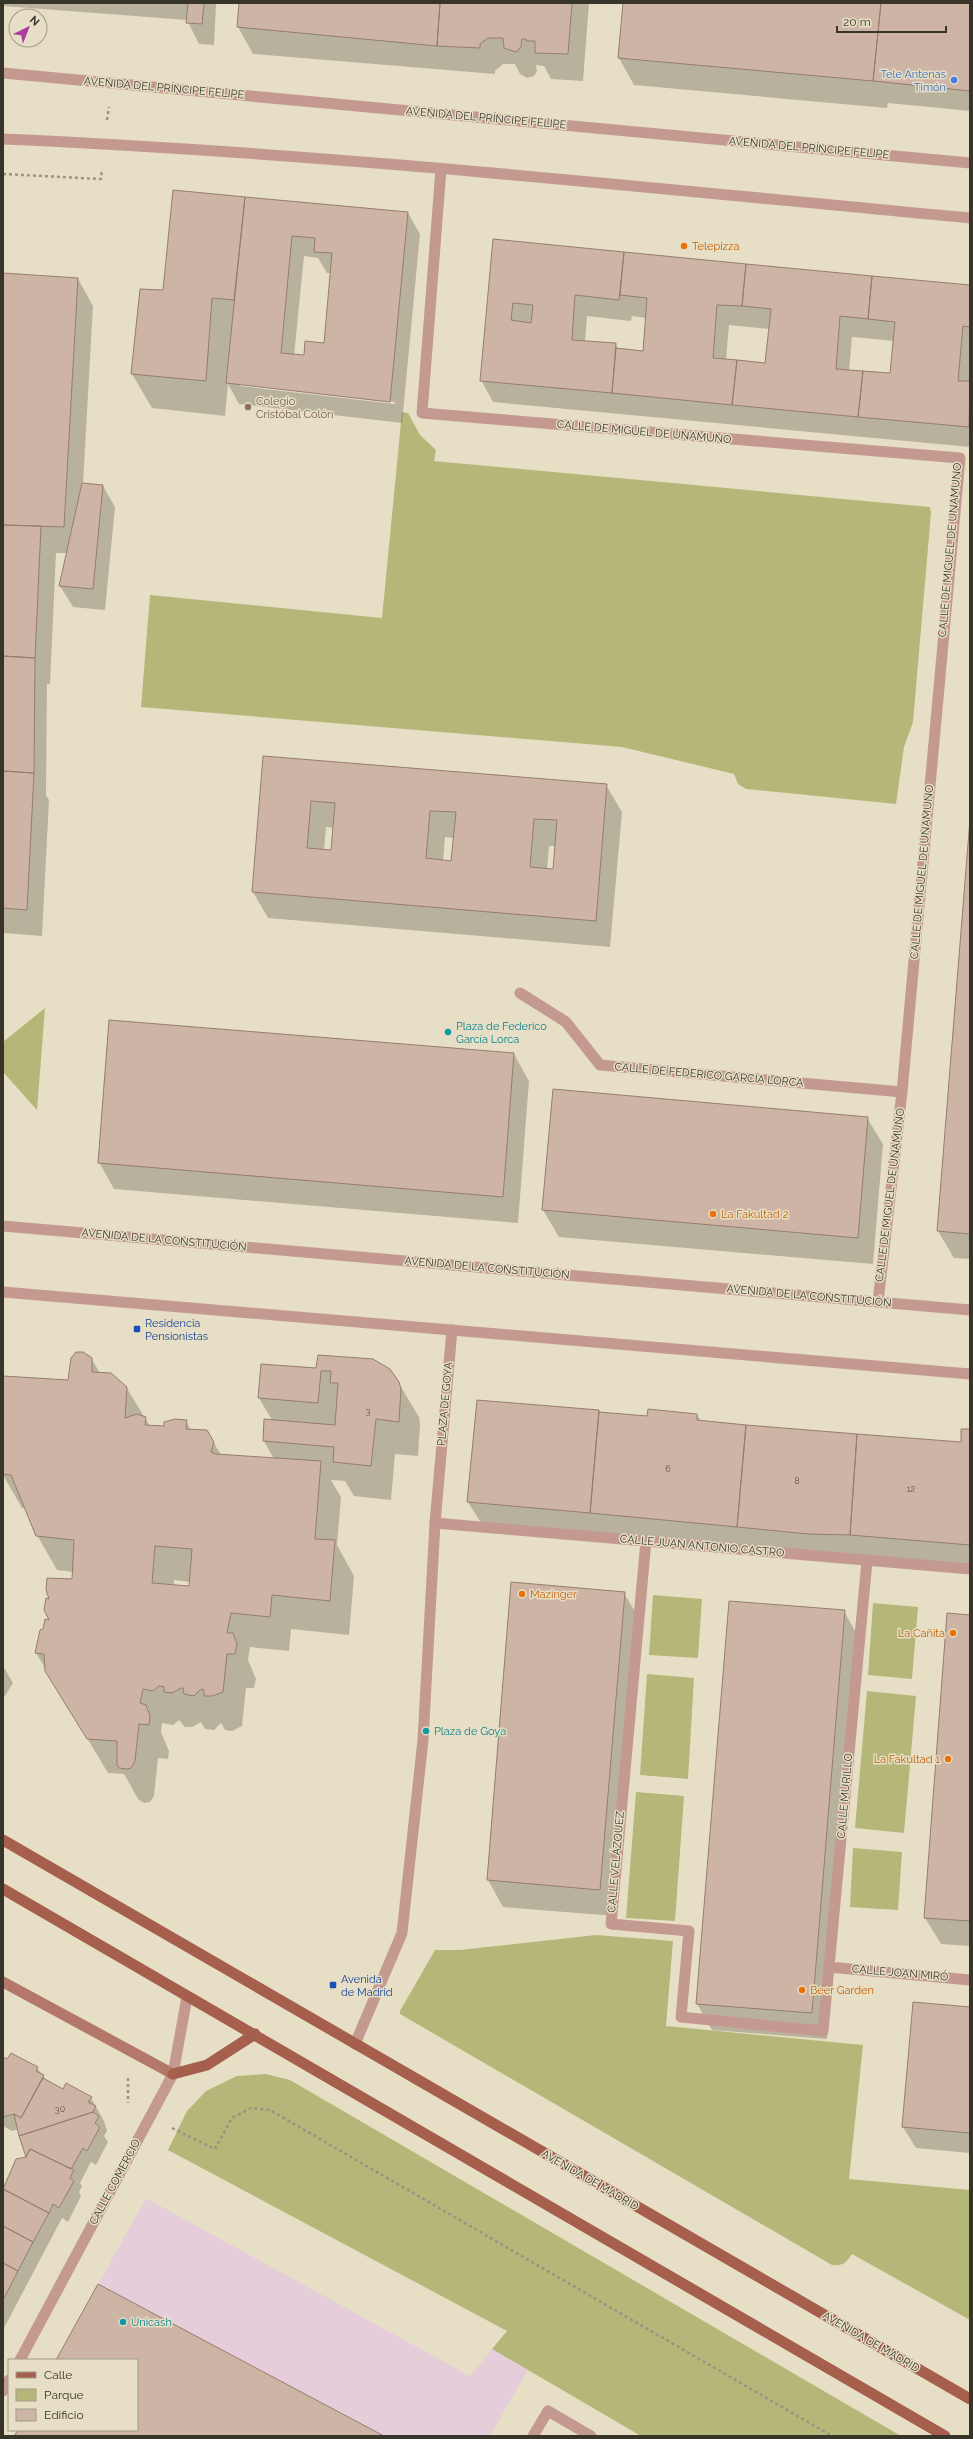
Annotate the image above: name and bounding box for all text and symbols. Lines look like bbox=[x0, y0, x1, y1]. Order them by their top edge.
north arrow bbox=[8, 8, 48, 48]
scale bar bbox=[837, 8, 946, 34]
text: N bbox=[27, 13, 42, 29]
text: 20 m bbox=[843, 15, 871, 29]
place label: Tele Antenas Timón bbox=[881, 68, 946, 94]
street label: AVENIDA DEL PRÍNCIPE FELIPE bbox=[83, 74, 245, 102]
marker: Tele Antenas Timón bbox=[949, 75, 959, 85]
street label: AVENIDA DEL PRÍNCIPE FELIPE bbox=[405, 104, 567, 132]
street label: AVENIDA DEL PRÍNCIPE FELIPE bbox=[728, 134, 890, 162]
place label: Telepizza bbox=[692, 240, 739, 253]
marker: Telepizza bbox=[679, 241, 689, 251]
place label: Colegio Cristóbal Colón bbox=[256, 395, 334, 421]
marker: Colegio Cristóbal Colón bbox=[243, 402, 253, 412]
street label: CALLE DE MIGUEL DE UNAMUNO bbox=[556, 418, 732, 446]
street label: CALLE DE MIGUEL DE UNAMUNO bbox=[936, 462, 964, 638]
street label: CALLE DE MIGUEL DE UNAMUNO bbox=[908, 784, 936, 960]
place label: Plaza de Federico García Lorca bbox=[456, 1020, 547, 1046]
marker: Plaza de Federico García Lorca bbox=[443, 1027, 453, 1037]
street label: CALLE DE FEDERICO GARCÍA LORCA bbox=[614, 1059, 805, 1090]
street label: CALLE DE MIGUEL DE UNAMUNO bbox=[873, 1107, 907, 1283]
place label: La Fakultad 2 bbox=[721, 1208, 789, 1221]
marker: La Fakultad 2 bbox=[708, 1209, 718, 1219]
street label: AVENIDA DE LA CONSTITUCIÓN bbox=[81, 1225, 247, 1254]
street label: AVENIDA DE LA CONSTITUCIÓN bbox=[404, 1253, 570, 1282]
street label: AVENIDA DE LA CONSTITUCIÓN bbox=[726, 1281, 892, 1310]
place label: Residencia Pensionistas bbox=[145, 1317, 208, 1343]
marker: Residencia Pensionistas bbox=[132, 1324, 142, 1334]
street label: PLAZA DE GOYA bbox=[435, 1361, 455, 1447]
house number: 3 bbox=[366, 1406, 371, 1416]
house number: 6 bbox=[665, 1464, 671, 1474]
house number: 8 bbox=[794, 1476, 800, 1486]
house number: 12 bbox=[907, 1484, 916, 1494]
street label: CALLE JUAN ANTONIO CASTRO bbox=[619, 1532, 785, 1560]
place label: Mazinger bbox=[530, 1588, 577, 1601]
marker: Mazinger bbox=[517, 1589, 527, 1599]
place label: La Cañita bbox=[898, 1627, 945, 1640]
marker: La Cañita bbox=[948, 1628, 958, 1638]
place label: Plaza de Goya bbox=[434, 1725, 506, 1738]
marker: Plaza de Goya bbox=[421, 1726, 431, 1736]
street label: CALLE MURILLO bbox=[835, 1753, 855, 1839]
place label: La Fakultad 1 bbox=[874, 1753, 940, 1766]
marker: La Fakultad 1 bbox=[943, 1754, 953, 1764]
street label: CALLE VELÁZQUEZ bbox=[604, 1811, 627, 1913]
street label: CALLE JOAN MIRÓ bbox=[851, 1961, 949, 1984]
place label: Avenida de Madrid bbox=[341, 1973, 393, 1999]
marker: Avenida de Madrid bbox=[328, 1980, 338, 1990]
place label: Beer Garden bbox=[810, 1984, 874, 1997]
marker: Beer Garden bbox=[797, 1985, 807, 1995]
house number: 30 bbox=[55, 2104, 66, 2114]
street label: CALLE COMERCIO bbox=[87, 2137, 143, 2227]
street label: AVENIDA DE MADRID bbox=[539, 2147, 641, 2213]
street label: AVENIDA DE MADRID bbox=[820, 2309, 922, 2375]
place label: Unicash bbox=[131, 2316, 172, 2329]
marker: Unicash bbox=[118, 2317, 128, 2327]
legend bbox=[8, 2359, 138, 2431]
text: Calle bbox=[44, 2368, 72, 2382]
text: Parque bbox=[44, 2388, 84, 2402]
text: Edificio bbox=[44, 2408, 84, 2422]

